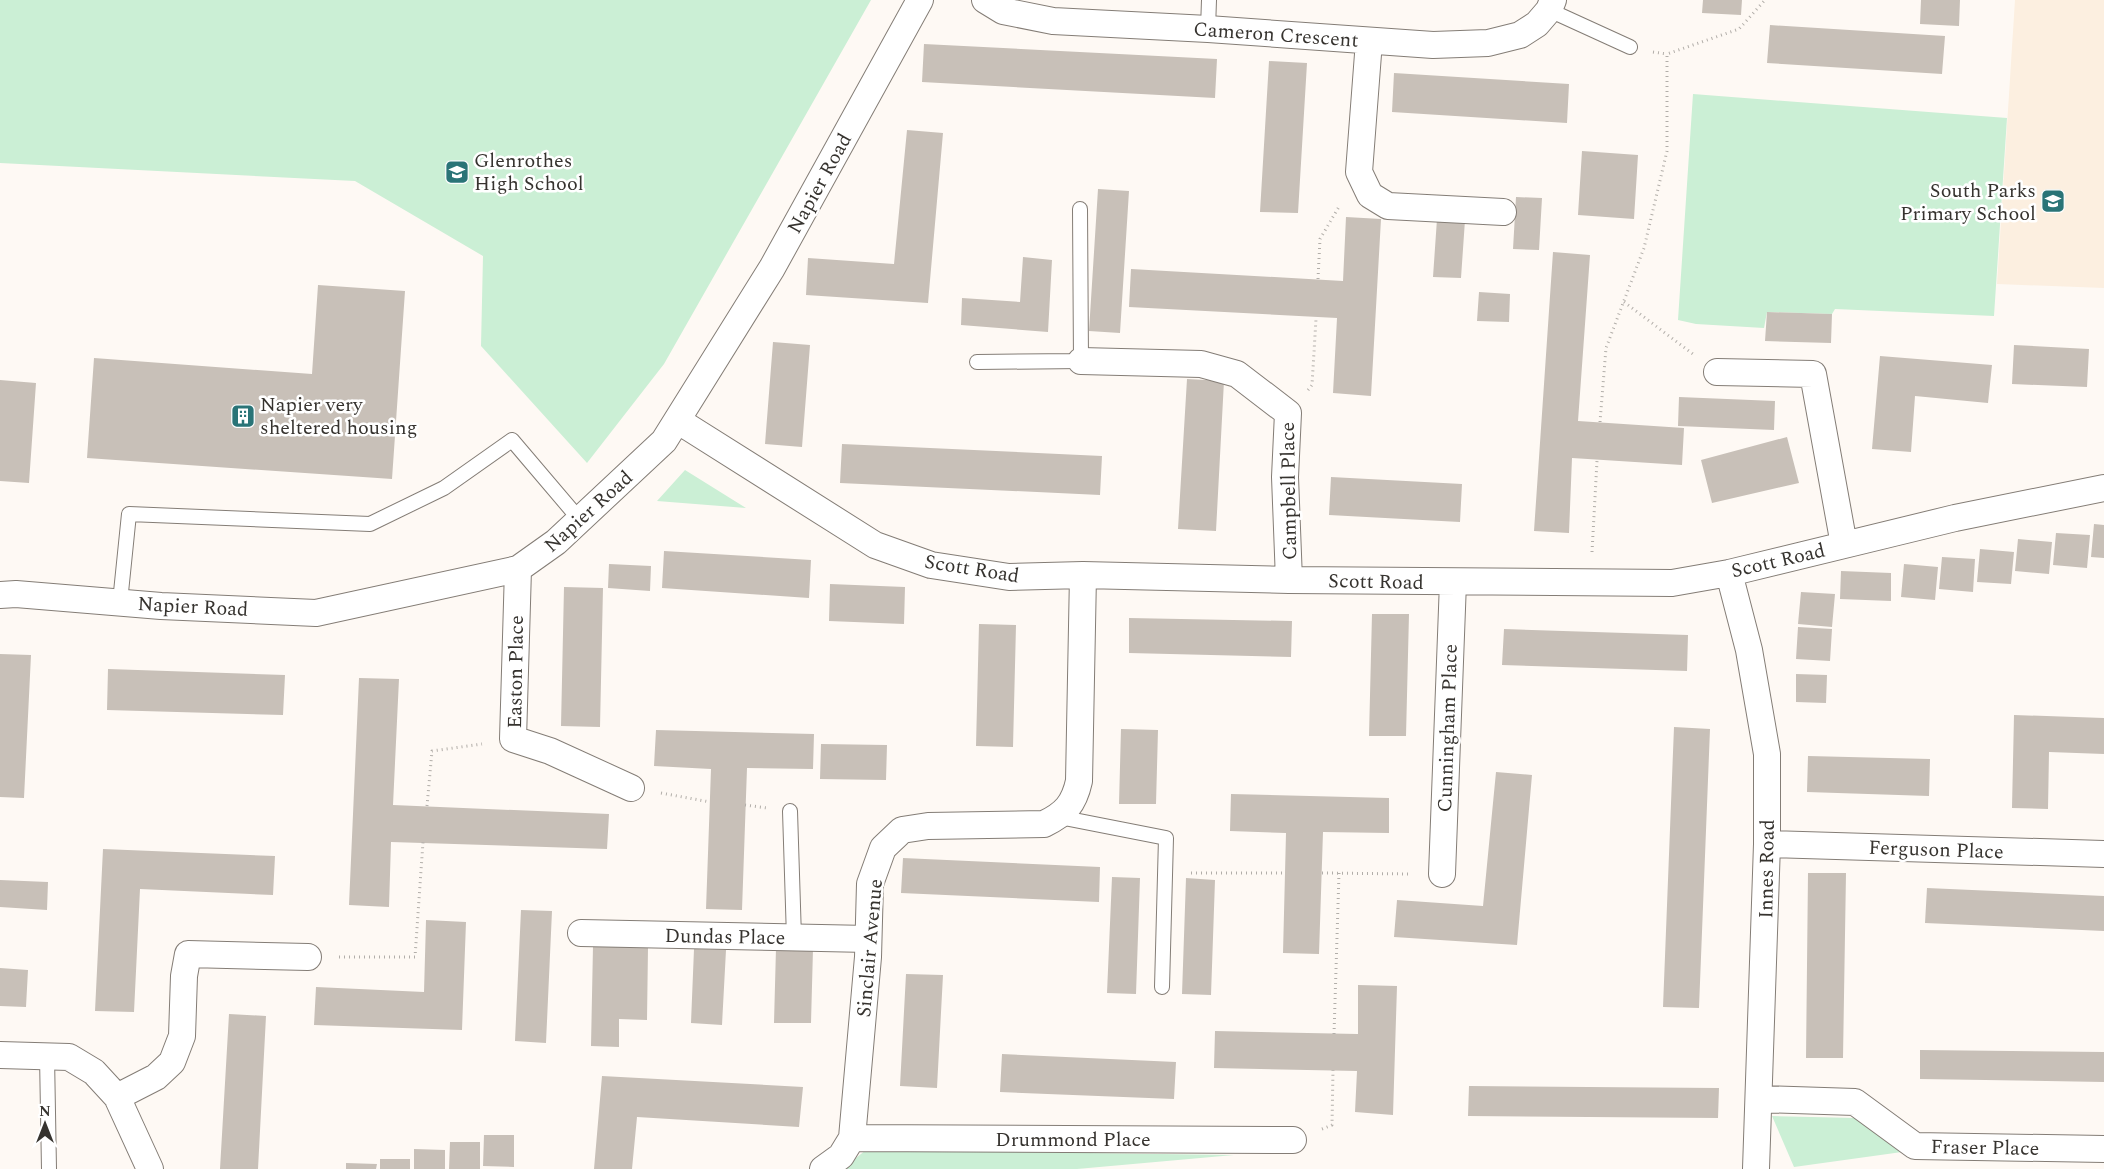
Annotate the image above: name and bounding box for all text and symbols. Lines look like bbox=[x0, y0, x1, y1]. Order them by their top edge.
street label: Cameron Crescent bbox=[1192, 14, 1359, 56]
street label: Napier Road bbox=[780, 128, 860, 239]
place label: Glenrothes High School bbox=[474, 146, 584, 199]
school or university icon: Glenrothes High School bbox=[444, 159, 470, 185]
place label: South Parks Primary School bbox=[1900, 176, 2036, 229]
school or university icon: South Parks Primary School bbox=[2040, 188, 2066, 214]
place label: Napier very sheltered housing bbox=[260, 390, 417, 443]
building icon: Napier very sheltered housing bbox=[230, 403, 256, 429]
street label: Campbell Place bbox=[1273, 422, 1305, 560]
street label: Napier Road bbox=[537, 464, 640, 560]
street label: Scott Road bbox=[1728, 536, 1828, 586]
street label: Scott Road bbox=[922, 547, 1021, 591]
street label: Scott Road bbox=[1328, 566, 1424, 598]
street label: Napier Road bbox=[137, 589, 249, 625]
street label: Easton Place bbox=[500, 615, 532, 729]
street label: Cunningham Place bbox=[1430, 643, 1466, 813]
street label: Innes Road bbox=[1751, 819, 1783, 919]
street label: Ferguson Place bbox=[1868, 833, 2004, 867]
street label: Sinclair Avenue bbox=[849, 878, 891, 1019]
street label: Dundas Place bbox=[664, 921, 786, 953]
north arrow bbox=[20, 1099, 70, 1149]
text: N bbox=[39, 1101, 51, 1122]
street label: Drummond Place bbox=[995, 1125, 1151, 1155]
street label: Fraser Place bbox=[1930, 1132, 2040, 1164]

